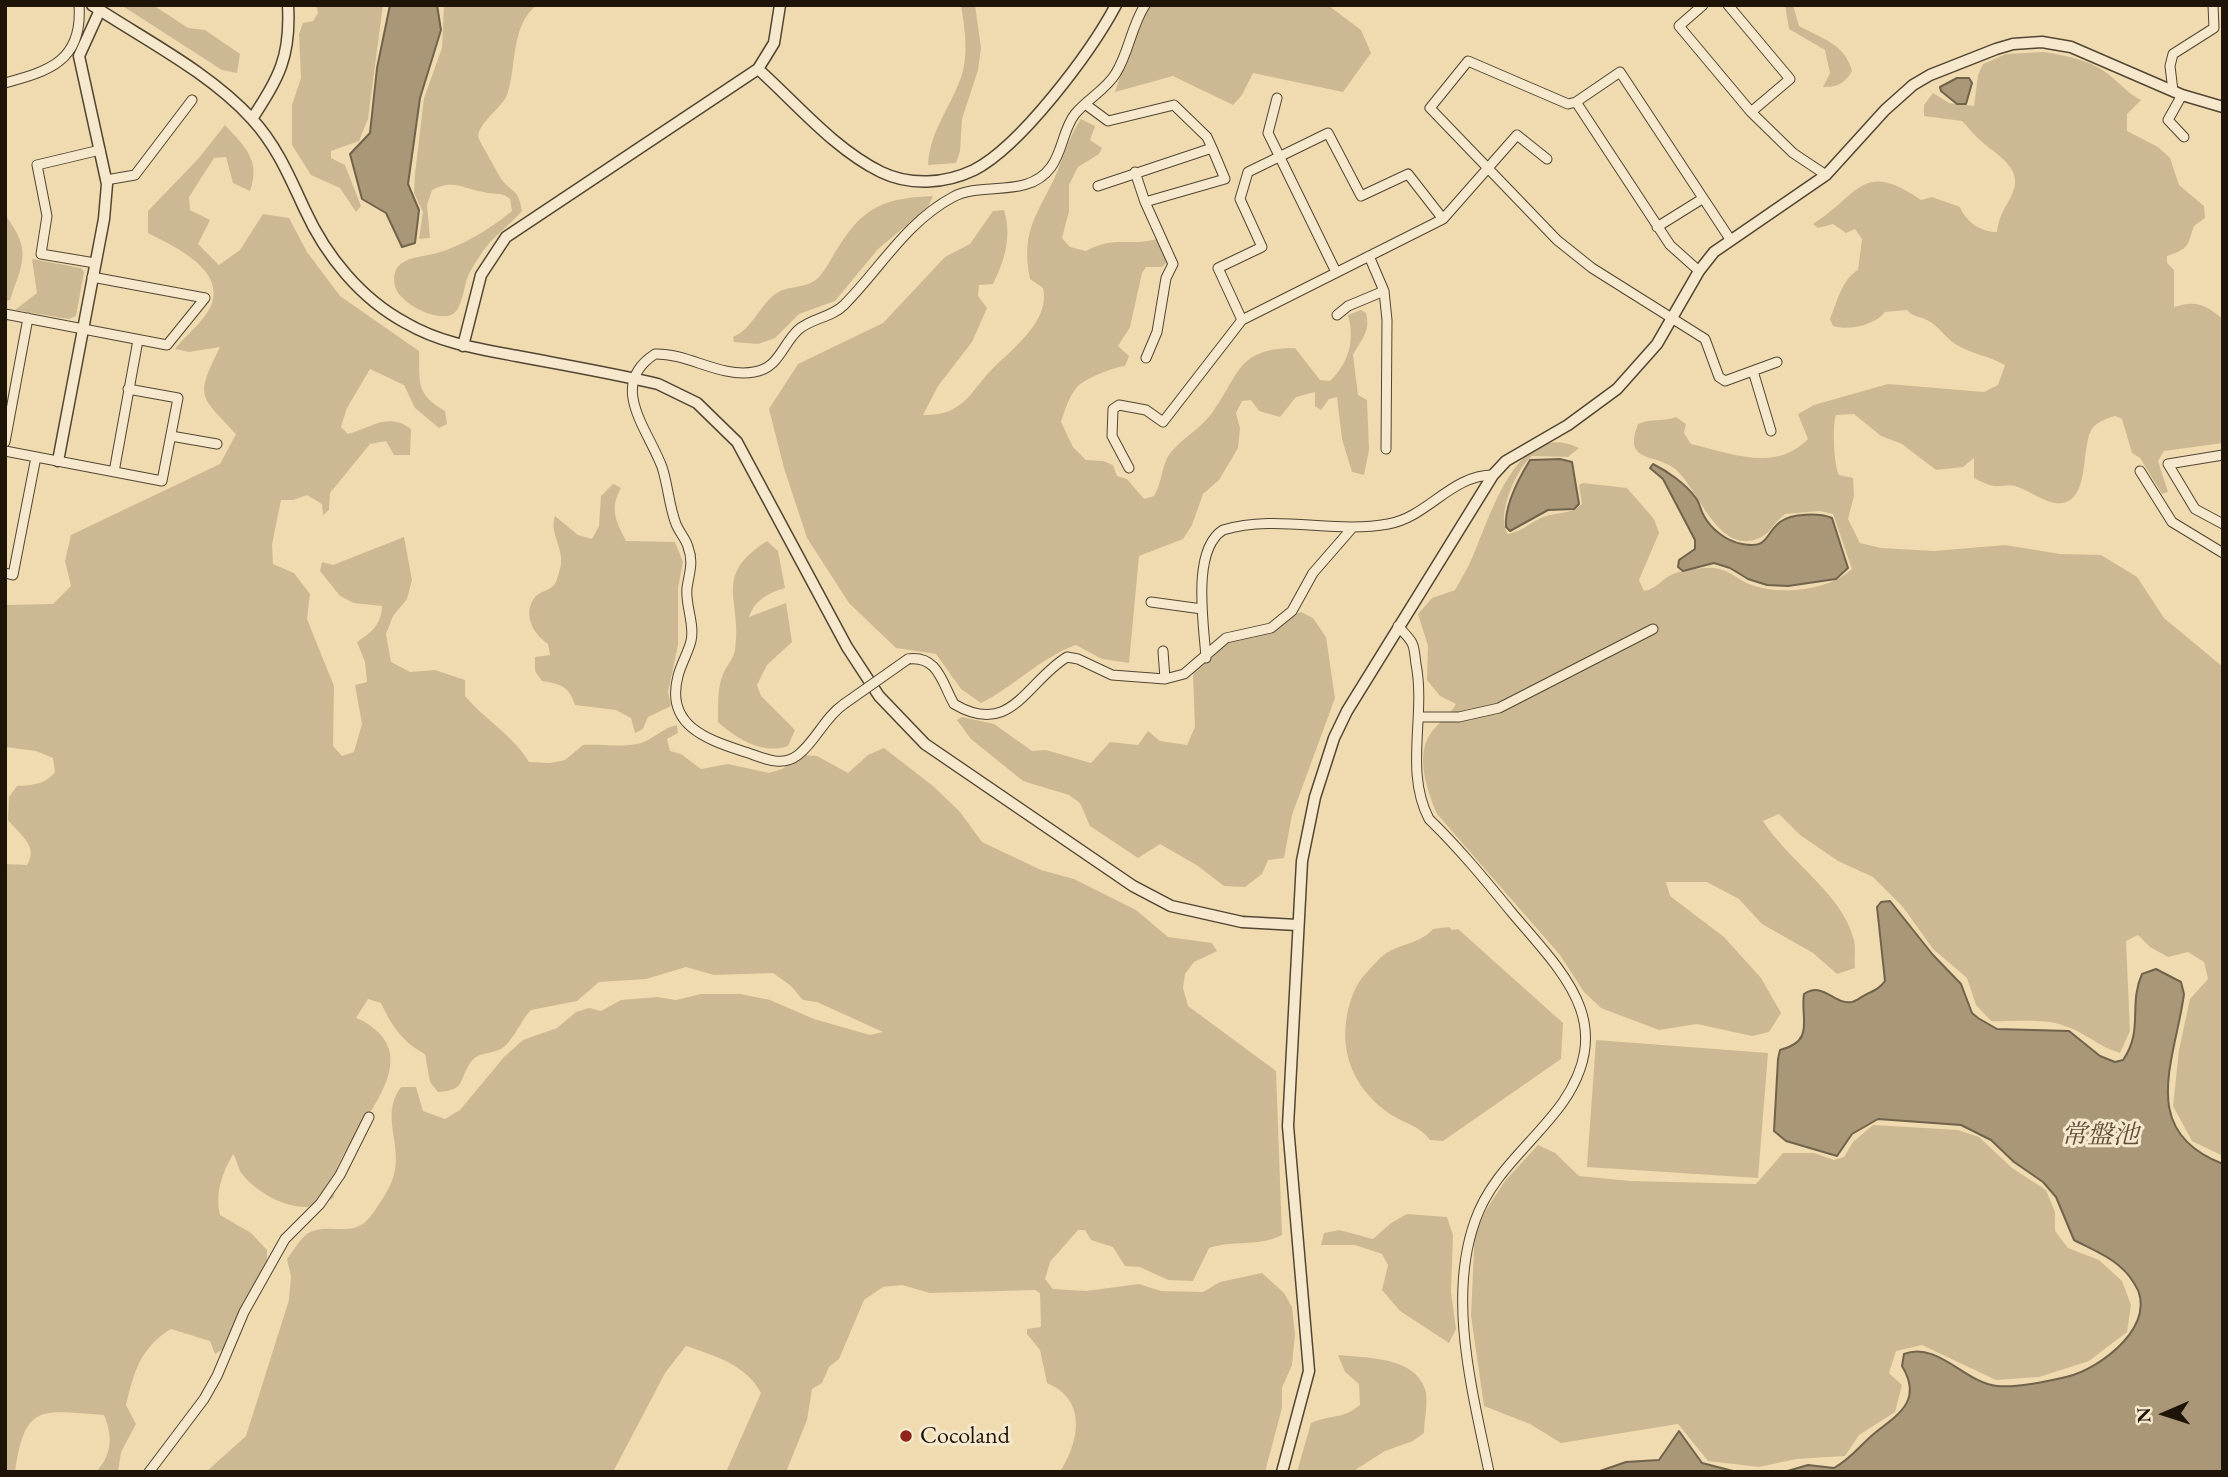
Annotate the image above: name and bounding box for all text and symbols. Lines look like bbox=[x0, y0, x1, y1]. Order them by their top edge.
water label: 常盤池 bbox=[2061, 1120, 2139, 1152]
north arrow bbox=[2130, 1379, 2200, 1449]
text: N bbox=[2131, 1407, 2156, 1423]
place label: Cocoland bbox=[920, 1422, 1010, 1450]
marker: Cocoland bbox=[898, 1428, 914, 1444]

